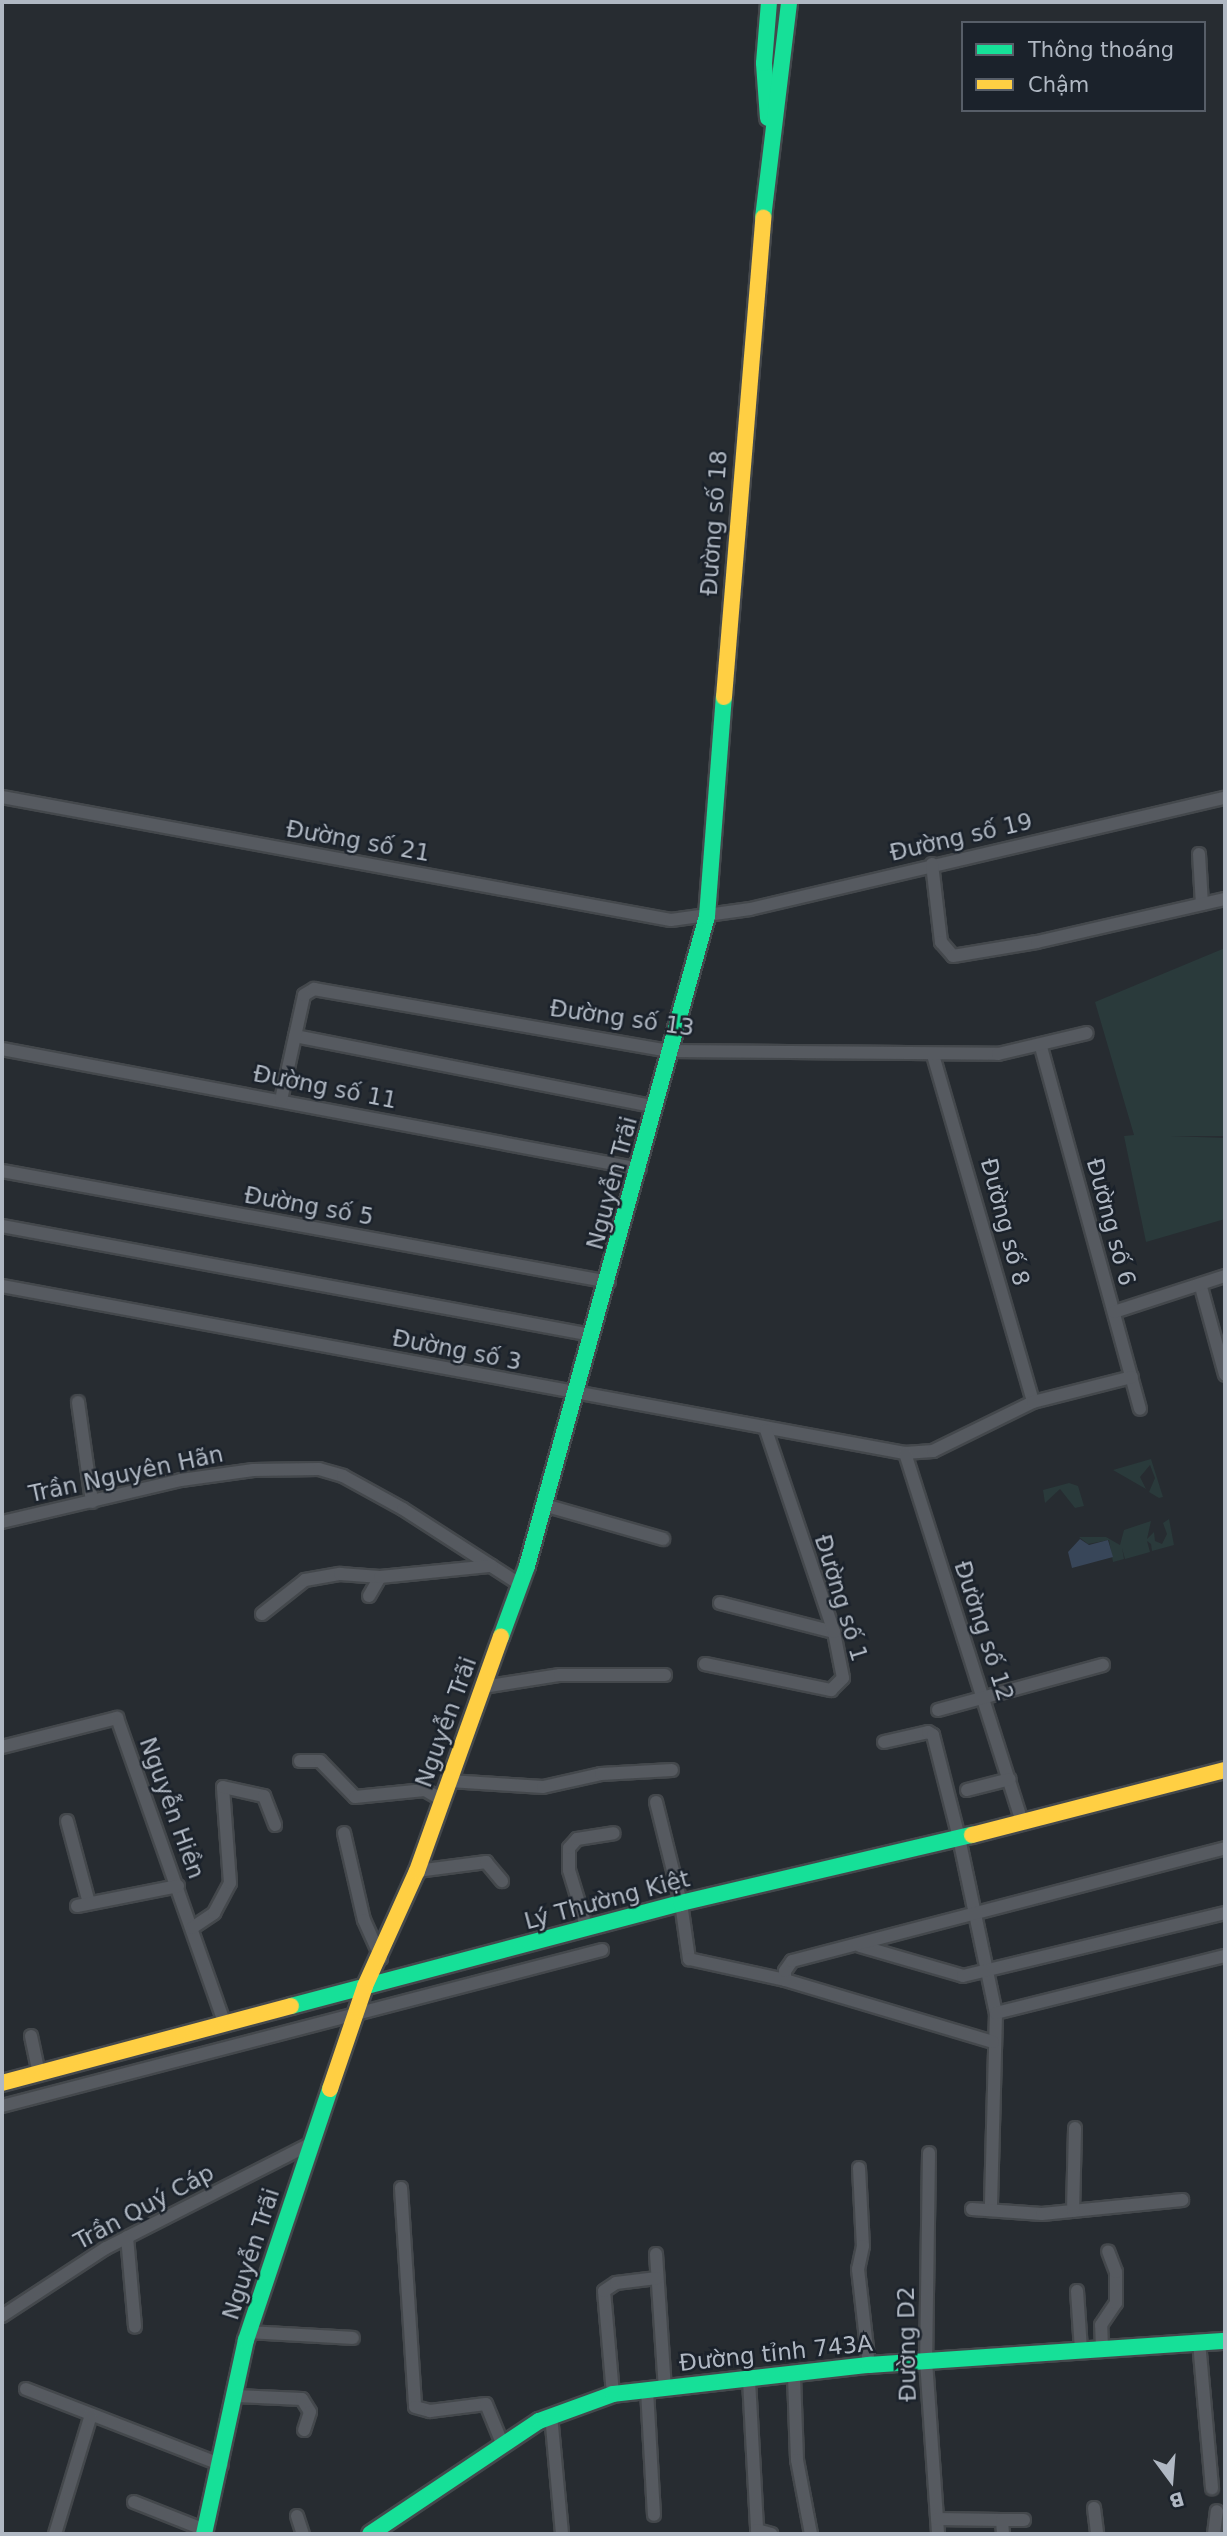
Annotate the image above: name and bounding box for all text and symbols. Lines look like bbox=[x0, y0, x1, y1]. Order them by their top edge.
legend bbox=[961, 21, 1206, 112]
text: Thông thoáng bbox=[1028, 38, 1174, 62]
text: Chậm bbox=[1028, 73, 1089, 97]
street label: Đường số 18 bbox=[695, 449, 733, 597]
street label: Đường số 19 bbox=[887, 807, 1035, 867]
street label: Đường số 21 bbox=[284, 815, 432, 867]
street label: Đường số 13 bbox=[548, 994, 696, 1042]
street label: Đường số 11 bbox=[251, 1060, 399, 1114]
street label: Nguyễn Trãi bbox=[581, 1113, 643, 1253]
street label: Đường số 8 bbox=[975, 1155, 1035, 1289]
street label: Đường số 6 bbox=[1081, 1155, 1141, 1289]
street label: Đường số 5 bbox=[242, 1181, 376, 1231]
street label: Đường số 3 bbox=[390, 1324, 524, 1376]
street label: Trần Nguyên Hãn bbox=[26, 1440, 226, 1508]
street label: Đường số 1 bbox=[809, 1531, 873, 1665]
street label: Đường số 12 bbox=[948, 1558, 1020, 1704]
street label: Nguyễn Trãi bbox=[410, 1653, 482, 1791]
street label: Nguyễn Hiền bbox=[134, 1734, 210, 1882]
street label: Lý Thường Kiệt bbox=[521, 1865, 693, 1935]
street label: Trần Quý Cáp bbox=[69, 2159, 219, 2255]
street label: Nguyễn Trãi bbox=[217, 2185, 285, 2323]
street label: Đường D2 bbox=[892, 2286, 922, 2402]
street label: Đường tỉnh 743A bbox=[678, 2329, 874, 2377]
north arrow bbox=[1136, 2445, 1206, 2515]
text: B bbox=[1167, 2488, 1187, 2513]

